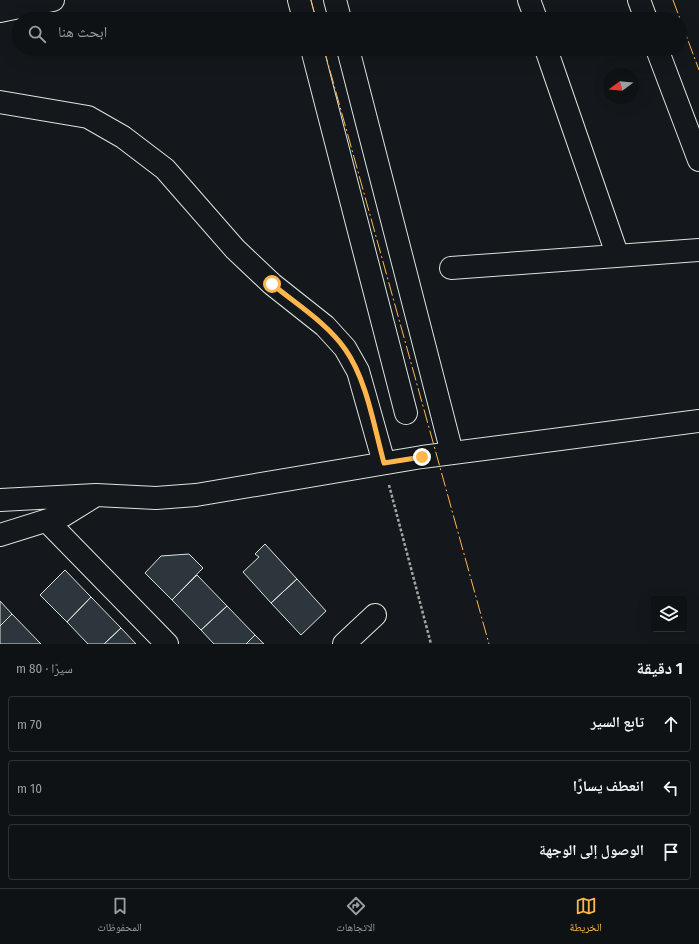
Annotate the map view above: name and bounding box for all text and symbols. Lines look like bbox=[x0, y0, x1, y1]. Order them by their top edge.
search box bbox=[12, 12, 687, 56]
icon: search bbox=[26, 23, 48, 45]
text: ابحث هنا bbox=[58, 23, 107, 41]
north arrow bbox=[603, 68, 639, 104]
route start bbox=[263, 275, 281, 293]
route end bbox=[413, 448, 431, 466]
map controls bbox=[651, 596, 687, 632]
button: layers bbox=[651, 596, 687, 632]
text: 1 دقيقة bbox=[637, 658, 683, 679]
text: سيرًا · 80 m bbox=[16, 661, 73, 676]
text: تابع السير bbox=[591, 713, 644, 731]
icon: ahead bbox=[660, 713, 682, 735]
text: 70 m bbox=[17, 717, 42, 732]
text: انعطف يسارًا bbox=[573, 777, 644, 795]
icon: left bbox=[660, 777, 682, 799]
text: 10 m bbox=[17, 781, 42, 796]
text: الوصول إلى الوجهة bbox=[539, 841, 644, 859]
icon: arrive bbox=[660, 841, 682, 863]
tab: المحفوظات bbox=[97, 895, 142, 938]
tab: الاتجاهات bbox=[336, 895, 375, 938]
tab: الخريطة bbox=[569, 895, 602, 938]

